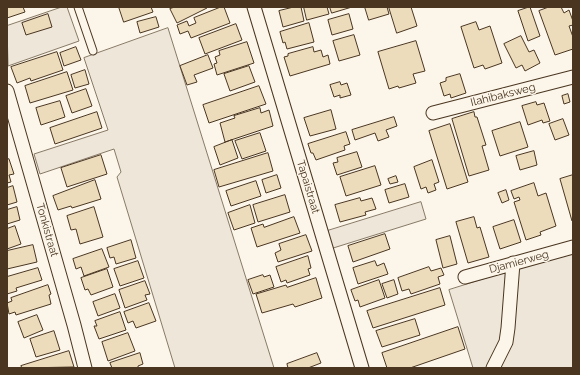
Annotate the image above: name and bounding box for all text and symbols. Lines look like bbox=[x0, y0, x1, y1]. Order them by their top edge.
street label: Ilahibaksweg bbox=[469, 81, 537, 109]
street label: Tapaistraat bbox=[294, 159, 322, 215]
street label: Tonkistraat bbox=[33, 202, 61, 258]
street label: Djamierweg bbox=[488, 248, 550, 276]

